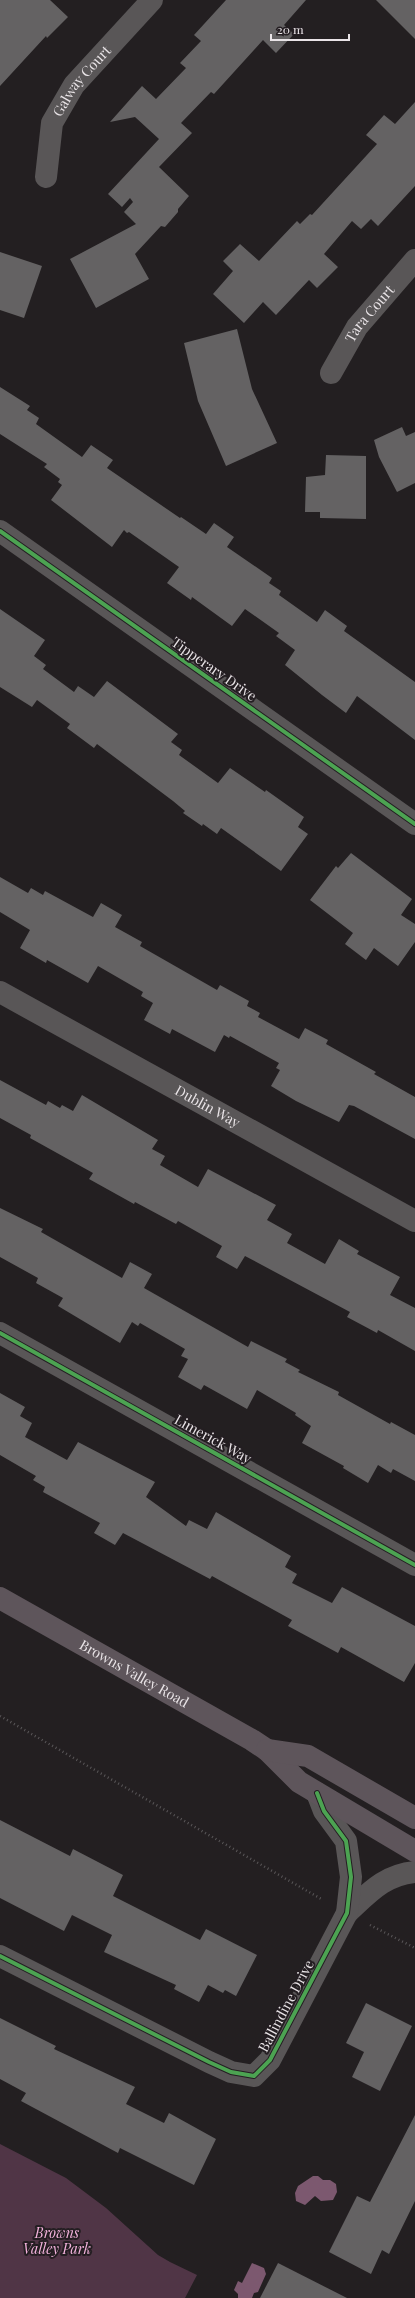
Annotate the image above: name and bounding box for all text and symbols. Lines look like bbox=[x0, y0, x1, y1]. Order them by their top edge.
scale bar bbox=[271, 16, 349, 42]
text: 20 m bbox=[277, 21, 304, 37]
street label: Galway Court bbox=[48, 40, 115, 120]
street label: Tara Court bbox=[340, 280, 399, 346]
street label: Tipperary Drive bbox=[168, 632, 261, 705]
street label: Dublin Way bbox=[172, 1080, 244, 1132]
street label: Limerick Way bbox=[171, 1410, 255, 1468]
street label: Browns Valley Road bbox=[76, 1635, 192, 1712]
street label: Ballindine Drive bbox=[253, 1956, 318, 2055]
park label: Browns Valley Park bbox=[23, 2223, 91, 2258]

